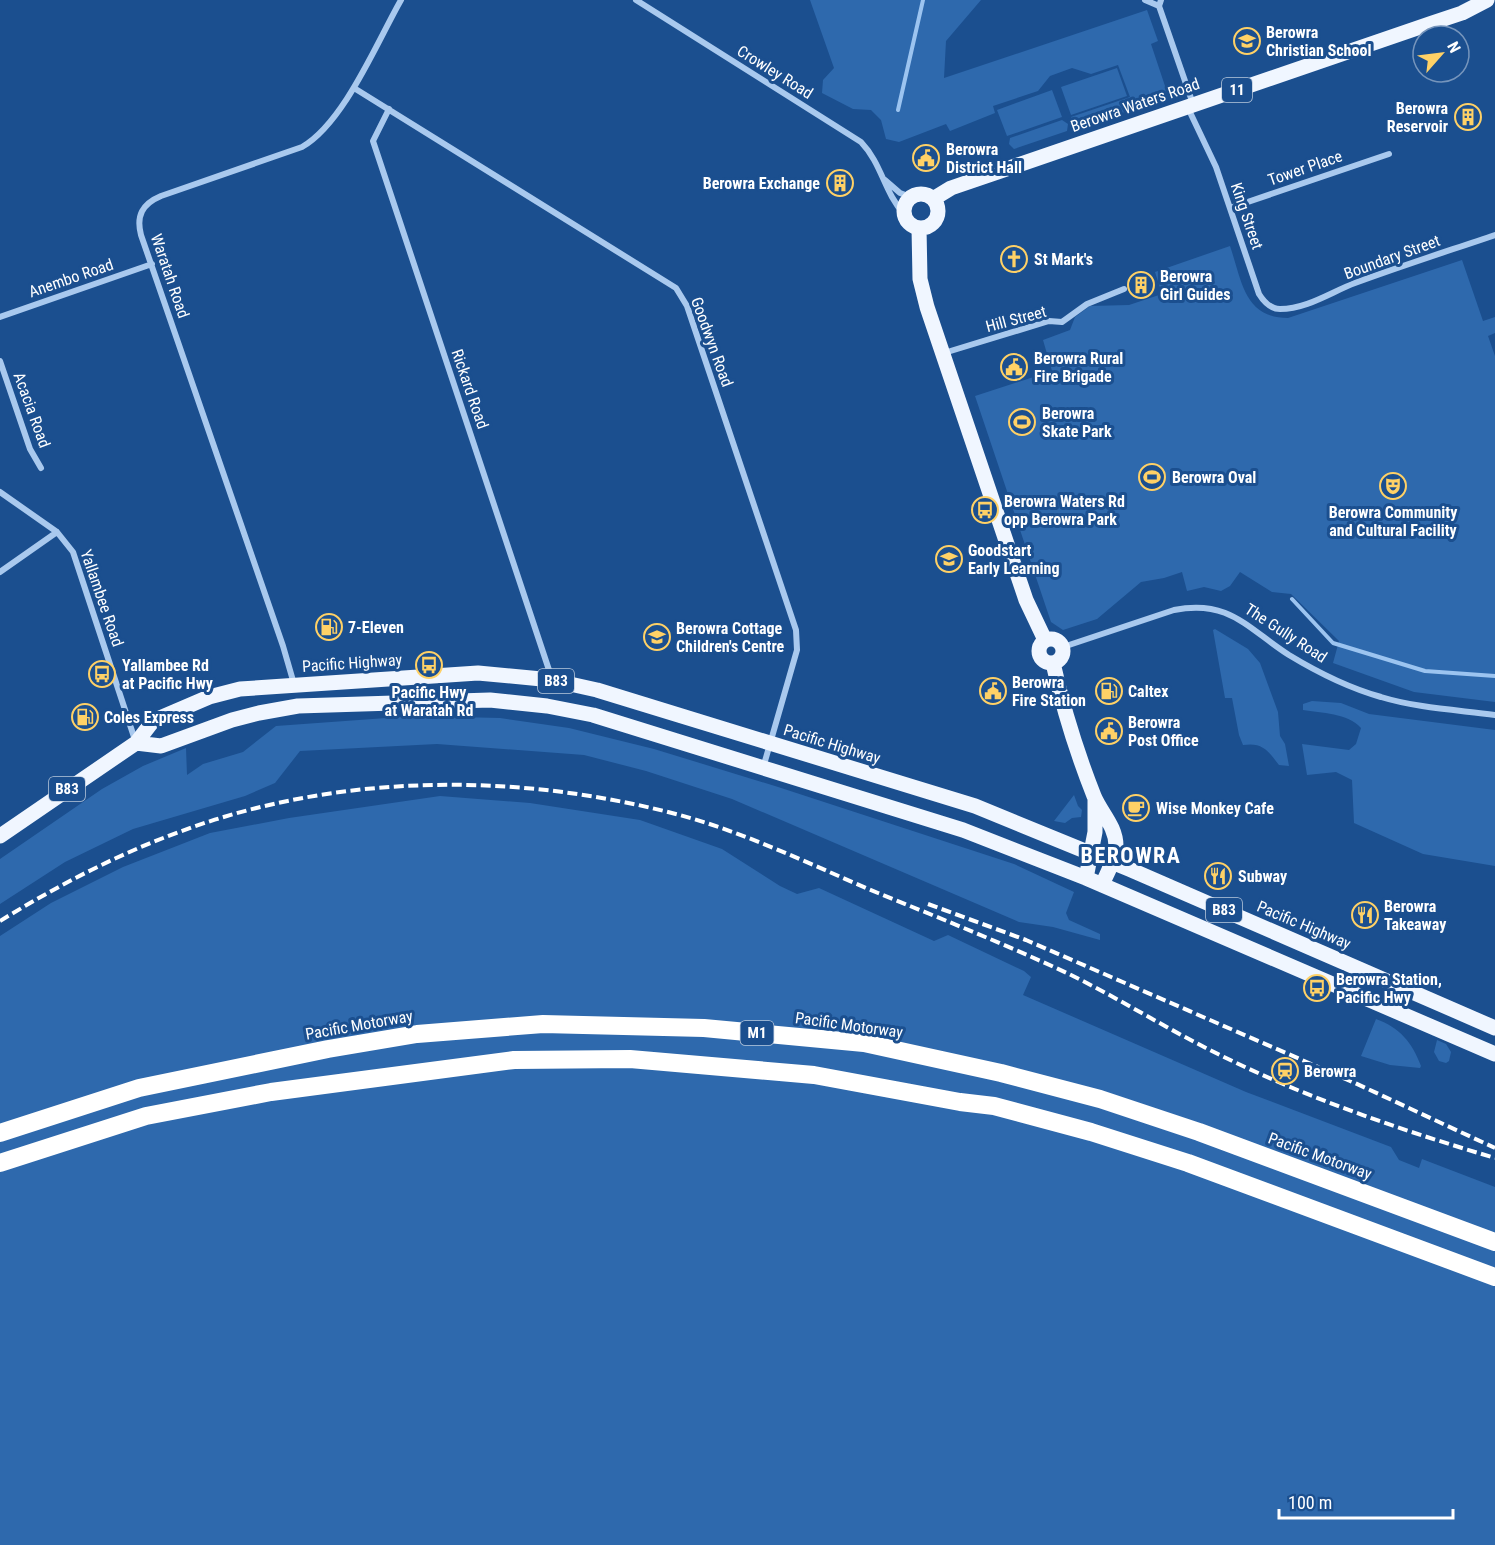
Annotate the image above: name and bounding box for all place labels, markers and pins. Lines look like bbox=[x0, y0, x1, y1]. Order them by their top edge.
place label: Berowra Christian School bbox=[1266, 23, 1371, 60]
school or university icon: Berowra Christian School bbox=[1232, 26, 1262, 56]
place label: Berowra Reservoir bbox=[1387, 99, 1448, 136]
building icon: Berowra Reservoir bbox=[1453, 102, 1483, 132]
place label: Berowra District Hall bbox=[946, 140, 1022, 177]
public building icon: Berowra District Hall bbox=[911, 143, 941, 173]
building icon: Berowra Exchange bbox=[825, 168, 855, 198]
place label: Berowra Exchange bbox=[703, 174, 820, 193]
church icon: St Mark's bbox=[999, 244, 1029, 274]
place label: St Mark's bbox=[1034, 250, 1093, 269]
place label: Berowra Girl Guides bbox=[1160, 267, 1231, 304]
building icon: Berowra Girl Guides bbox=[1126, 270, 1156, 300]
place label: Berowra Rural Fire Brigade bbox=[1034, 349, 1123, 386]
public building icon: Berowra Rural Fire Brigade bbox=[999, 352, 1029, 382]
place label: Berowra Skate Park bbox=[1042, 404, 1112, 441]
sports icon: Berowra Skate Park bbox=[1007, 407, 1037, 437]
sports icon: Berowra Oval bbox=[1137, 462, 1167, 492]
place label: Berowra Oval bbox=[1172, 468, 1256, 487]
theatre icon: Berowra Community and Cultural Facility bbox=[1378, 471, 1408, 501]
place label: Berowra Waters Rd opp Berowra Park bbox=[1004, 492, 1125, 529]
bus stop icon: Berowra Waters Rd opp Berowra Park bbox=[970, 495, 1000, 525]
place label: Berowra Community and Cultural Facility bbox=[1329, 503, 1457, 540]
place label: Goodstart Early Learning bbox=[968, 541, 1060, 578]
school or university icon: Goodstart Early Learning bbox=[934, 544, 964, 574]
fuel station icon: 7-Eleven bbox=[314, 612, 344, 642]
place label: 7-Eleven bbox=[348, 618, 404, 637]
place label: Berowra Cottage Children's Centre bbox=[676, 619, 785, 656]
school or university icon: Berowra Cottage Children's Centre bbox=[642, 622, 672, 652]
bus stop icon: Pacific Hwy at Waratah Rd bbox=[414, 650, 444, 680]
place label: Yallambee Rd at Pacific Hwy bbox=[122, 656, 213, 693]
bus stop icon: Yallambee Rd at Pacific Hwy bbox=[87, 659, 117, 689]
place label: Berowra Fire Station bbox=[1012, 673, 1086, 710]
public building icon: Berowra Fire Station bbox=[978, 676, 1008, 706]
fuel station icon: Caltex bbox=[1094, 676, 1124, 706]
place label: Caltex bbox=[1128, 682, 1169, 701]
place label: Pacific Hwy at Waratah Rd bbox=[385, 683, 473, 720]
fuel station icon: Coles Express bbox=[70, 702, 100, 732]
place label: Coles Express bbox=[104, 708, 194, 727]
place label: Berowra Post Office bbox=[1128, 713, 1199, 750]
public building icon: Berowra Post Office bbox=[1094, 716, 1124, 746]
cafe icon: Wise Monkey Cafe bbox=[1121, 793, 1151, 823]
place label: Wise Monkey Cafe bbox=[1156, 799, 1274, 818]
restaurant icon: Subway bbox=[1203, 861, 1233, 891]
place label: Subway bbox=[1238, 867, 1287, 886]
place label: Berowra Takeaway bbox=[1384, 897, 1446, 934]
restaurant icon: Berowra Takeaway bbox=[1350, 900, 1380, 930]
place label: Berowra Station, Pacific Hwy bbox=[1336, 970, 1442, 1007]
bus stop icon: Berowra Station, Pacific Hwy bbox=[1302, 973, 1332, 1003]
station icon: Berowra bbox=[1270, 1056, 1300, 1086]
place label: Berowra bbox=[1304, 1062, 1357, 1081]

